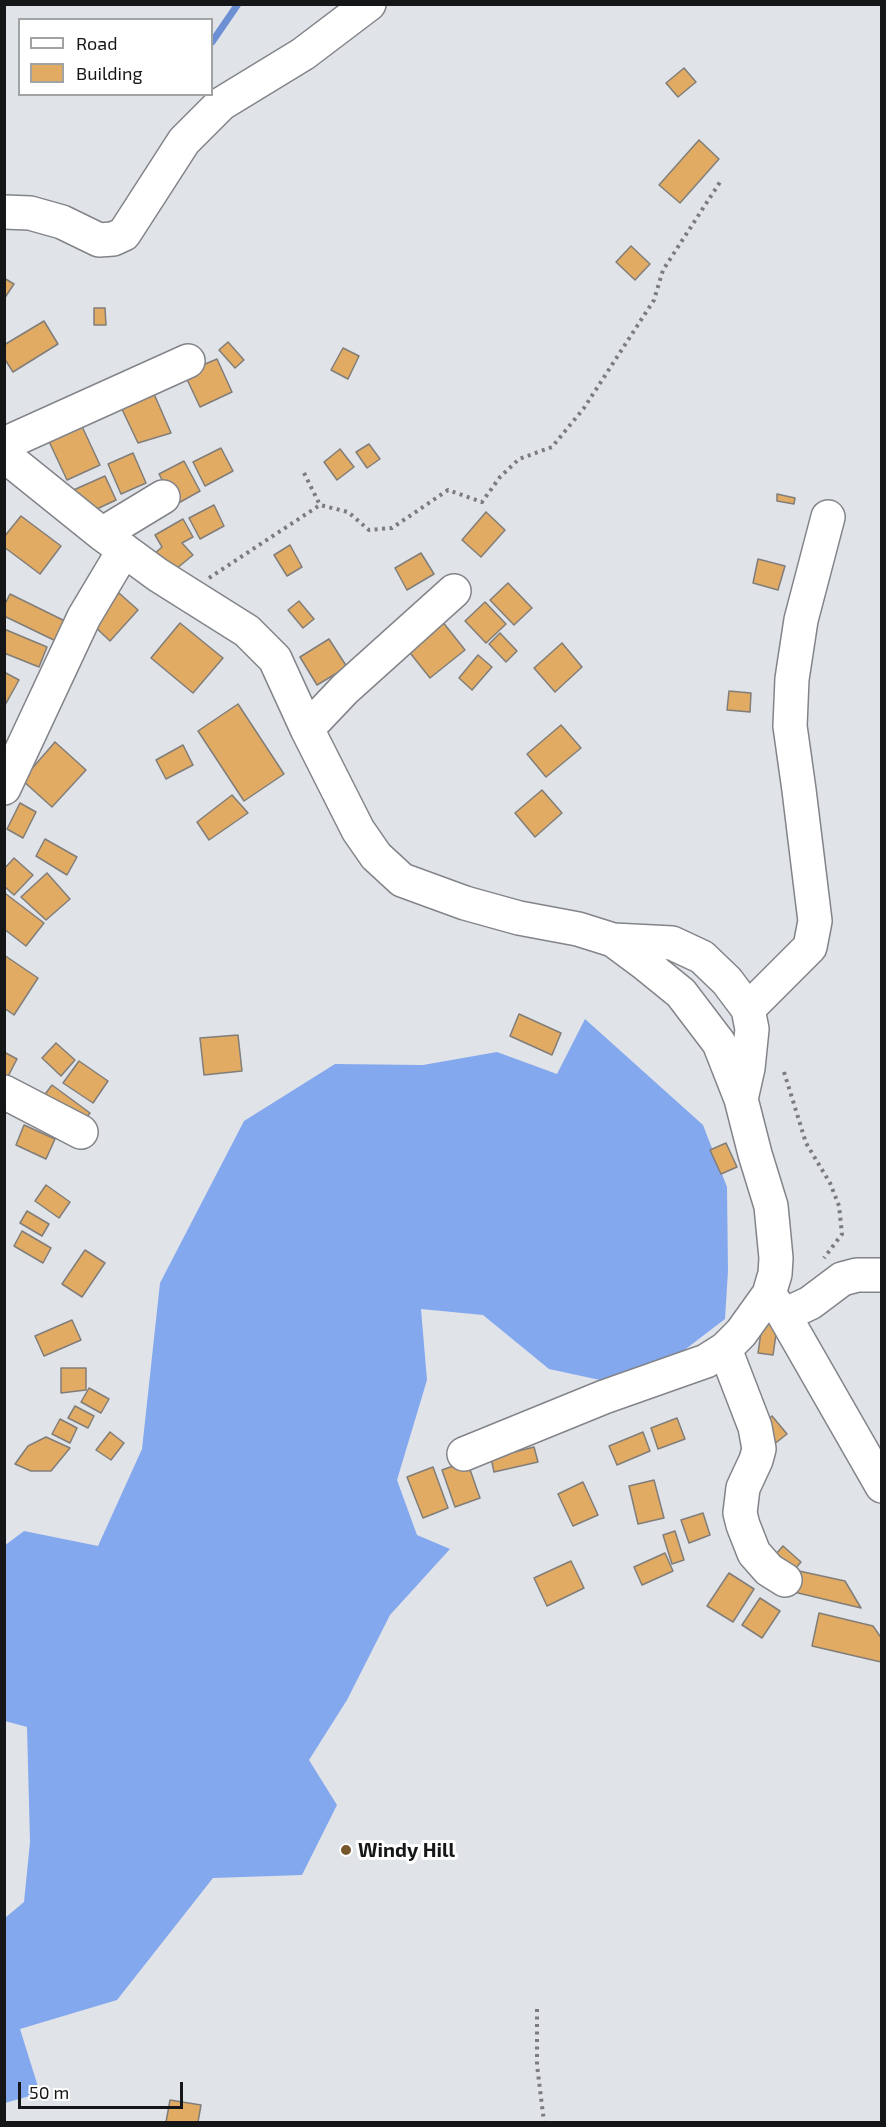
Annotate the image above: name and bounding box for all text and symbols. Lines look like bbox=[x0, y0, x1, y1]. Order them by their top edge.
legend bbox=[18, 18, 213, 96]
text: Road bbox=[76, 32, 117, 54]
text: Building bbox=[76, 62, 143, 84]
place label: Windy Hill bbox=[358, 1838, 455, 1862]
marker: Windy Hill bbox=[339, 1843, 353, 1857]
scale bar bbox=[21, 2070, 186, 2108]
text: 50 m bbox=[29, 2081, 69, 2103]

